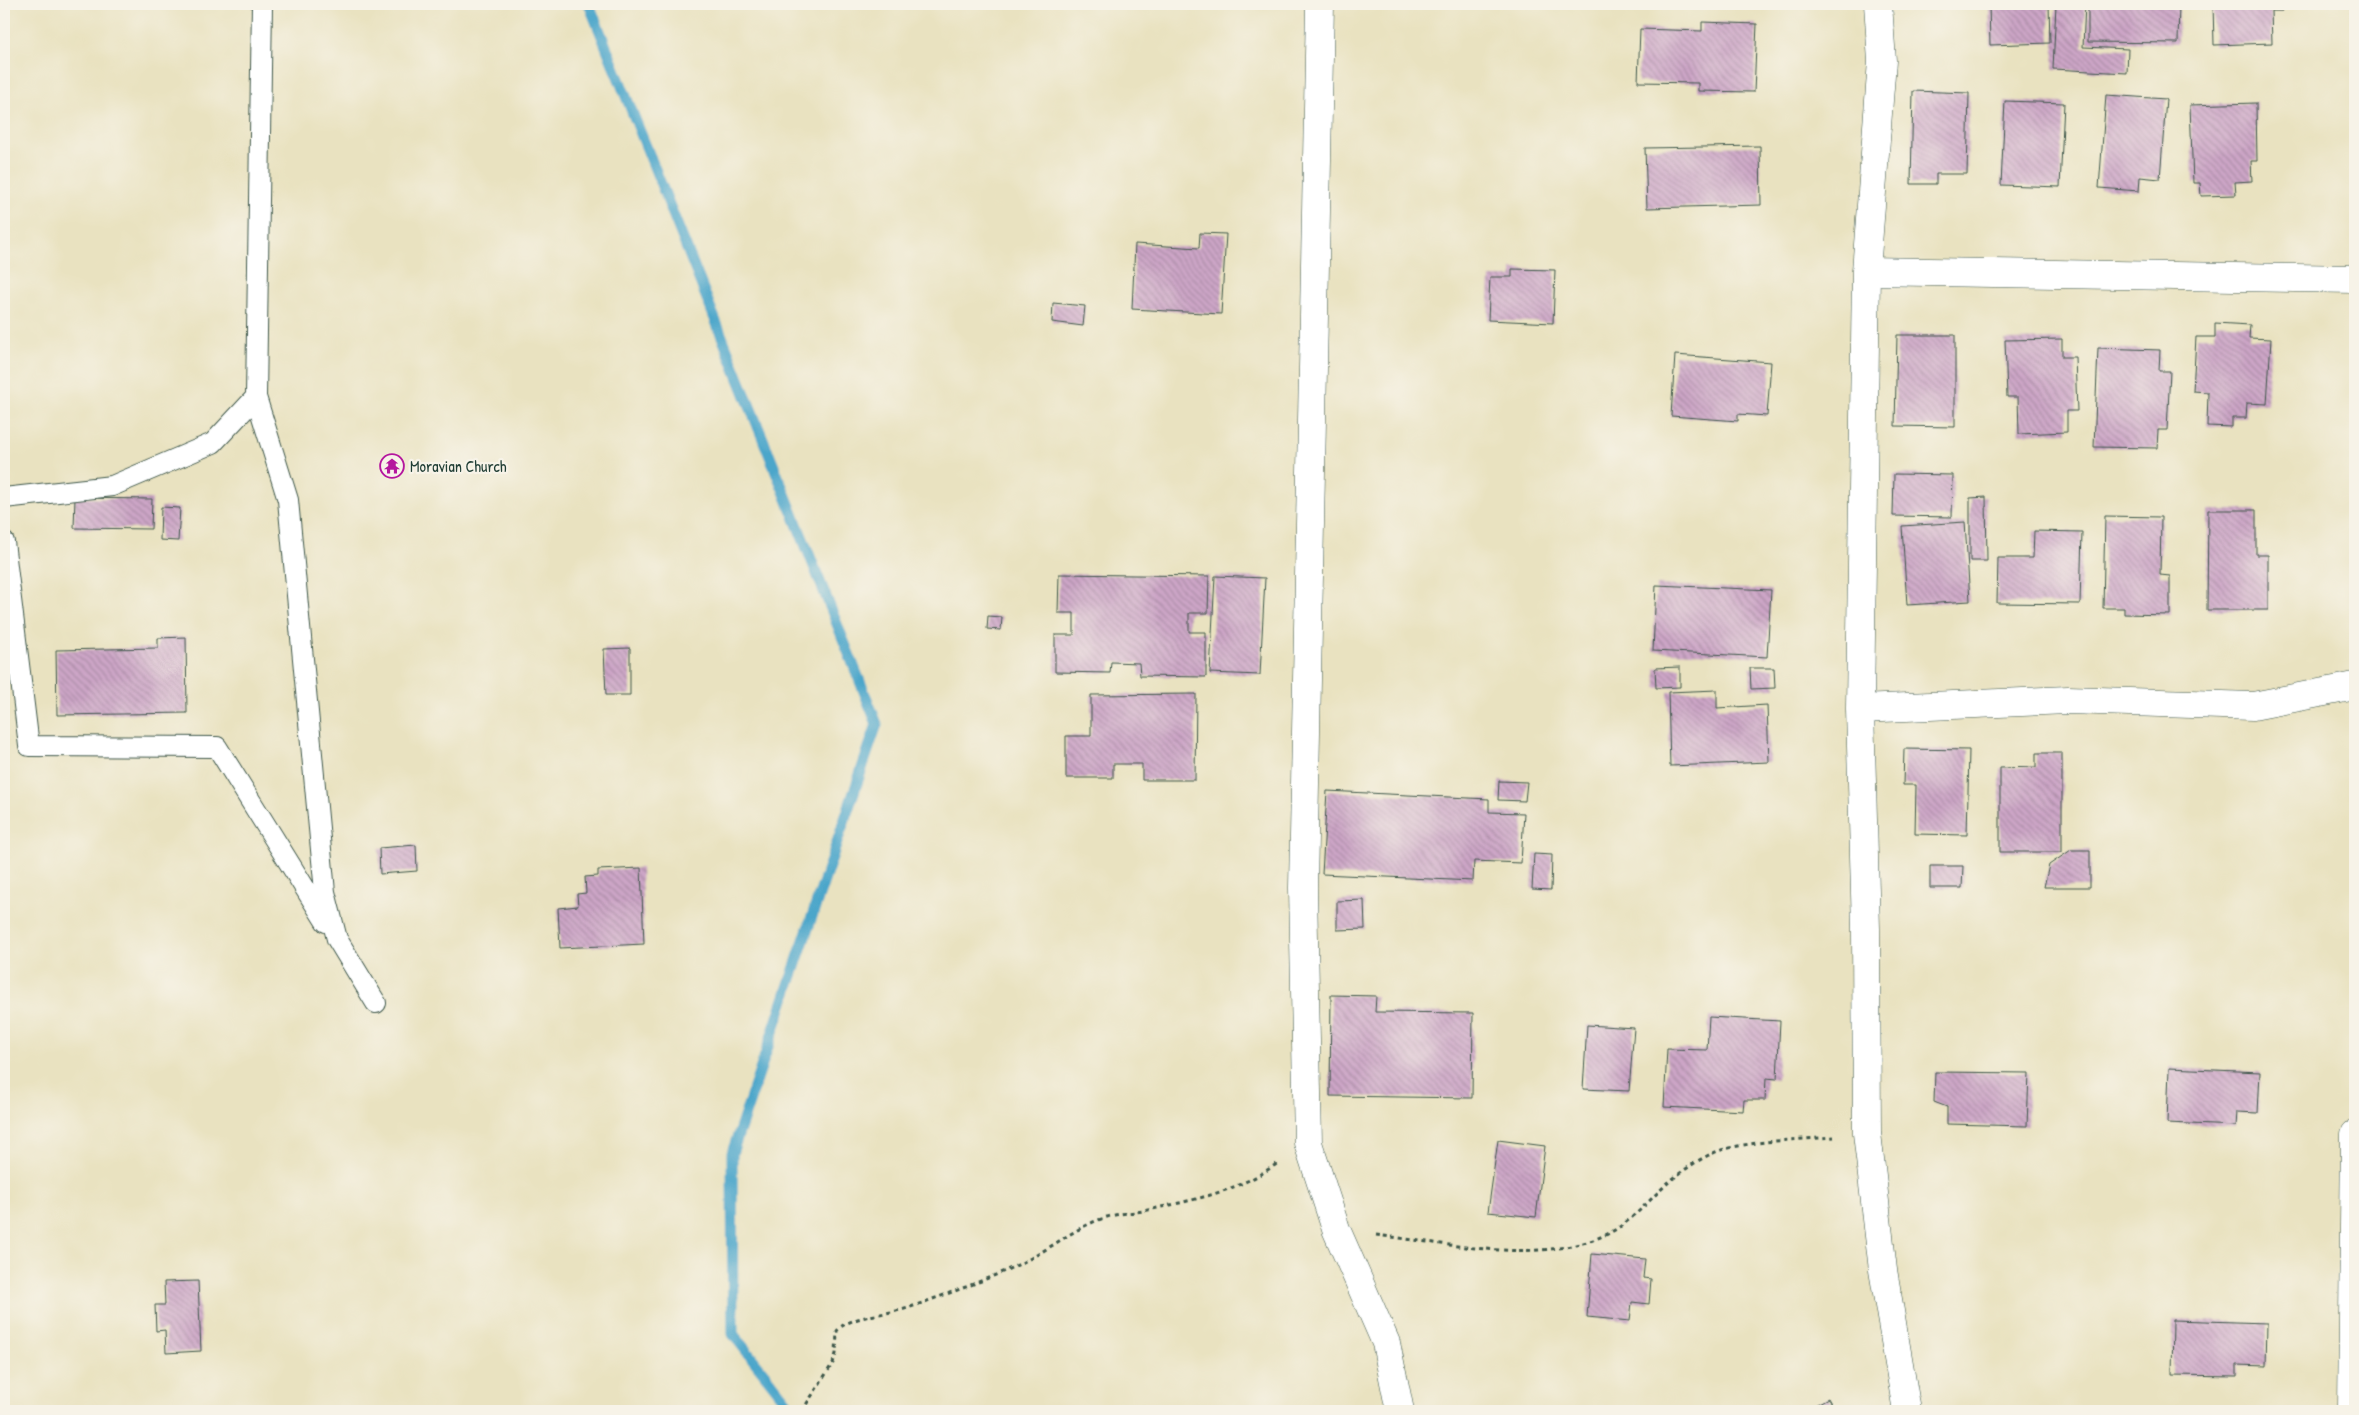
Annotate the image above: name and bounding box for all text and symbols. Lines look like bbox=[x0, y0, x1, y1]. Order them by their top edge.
temple icon: Moravian Church bbox=[379, 453, 405, 479]
place label: Moravian Church bbox=[410, 455, 507, 477]

